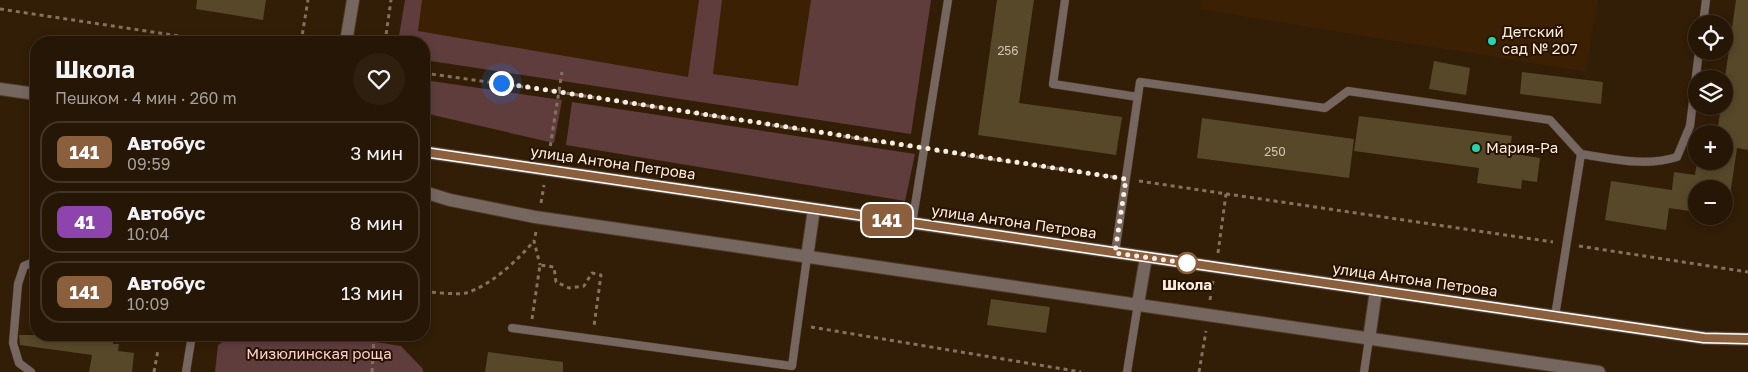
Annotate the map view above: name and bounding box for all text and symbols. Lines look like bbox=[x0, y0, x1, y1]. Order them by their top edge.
map controls bbox=[1688, 15, 1733, 225]
button: locate bbox=[1688, 15, 1733, 60]
place label: Детский сад № 207 bbox=[1502, 22, 1578, 57]
marker: Детский сад № 207 bbox=[1486, 35, 1498, 47]
house number: 256 bbox=[997, 43, 1019, 58]
button: heart bbox=[353, 53, 405, 105]
text: Школа bbox=[55, 54, 135, 83]
button: layers bbox=[1688, 70, 1733, 115]
your location bbox=[489, 71, 514, 96]
text: Пешком · 4 мин · 260 m bbox=[55, 88, 237, 108]
button: + bbox=[1688, 125, 1733, 170]
text: Автобус bbox=[127, 131, 205, 154]
place label: Мария-Ра bbox=[1486, 138, 1558, 156]
text: 141 bbox=[70, 141, 99, 163]
text: 3 мин bbox=[350, 141, 403, 164]
street label: улица Антона Петрова bbox=[529, 141, 697, 183]
marker: Мария-Ра bbox=[1470, 142, 1482, 154]
house number: 250 bbox=[1264, 144, 1286, 159]
text: 09:59 bbox=[127, 154, 170, 174]
button: − bbox=[1688, 180, 1733, 225]
street label: улица Антона Петрова bbox=[930, 200, 1098, 242]
text: Автобус bbox=[127, 201, 205, 224]
line badge: 141 bbox=[858, 204, 916, 236]
text: 141 bbox=[872, 209, 902, 231]
text: 41 bbox=[74, 211, 95, 233]
text: 8 мин bbox=[350, 211, 403, 234]
text: 10:04 bbox=[127, 224, 169, 244]
marker: Школа bbox=[1176, 252, 1198, 274]
street label: улица Антона Петрова bbox=[1331, 258, 1499, 300]
text: Автобус bbox=[127, 271, 205, 294]
place label: Школа bbox=[1162, 275, 1212, 293]
text: 141 bbox=[70, 281, 99, 303]
text: 13 мин bbox=[341, 281, 403, 304]
text: 10:09 bbox=[127, 294, 169, 314]
park label: Мизюлинская роща bbox=[246, 344, 392, 362]

